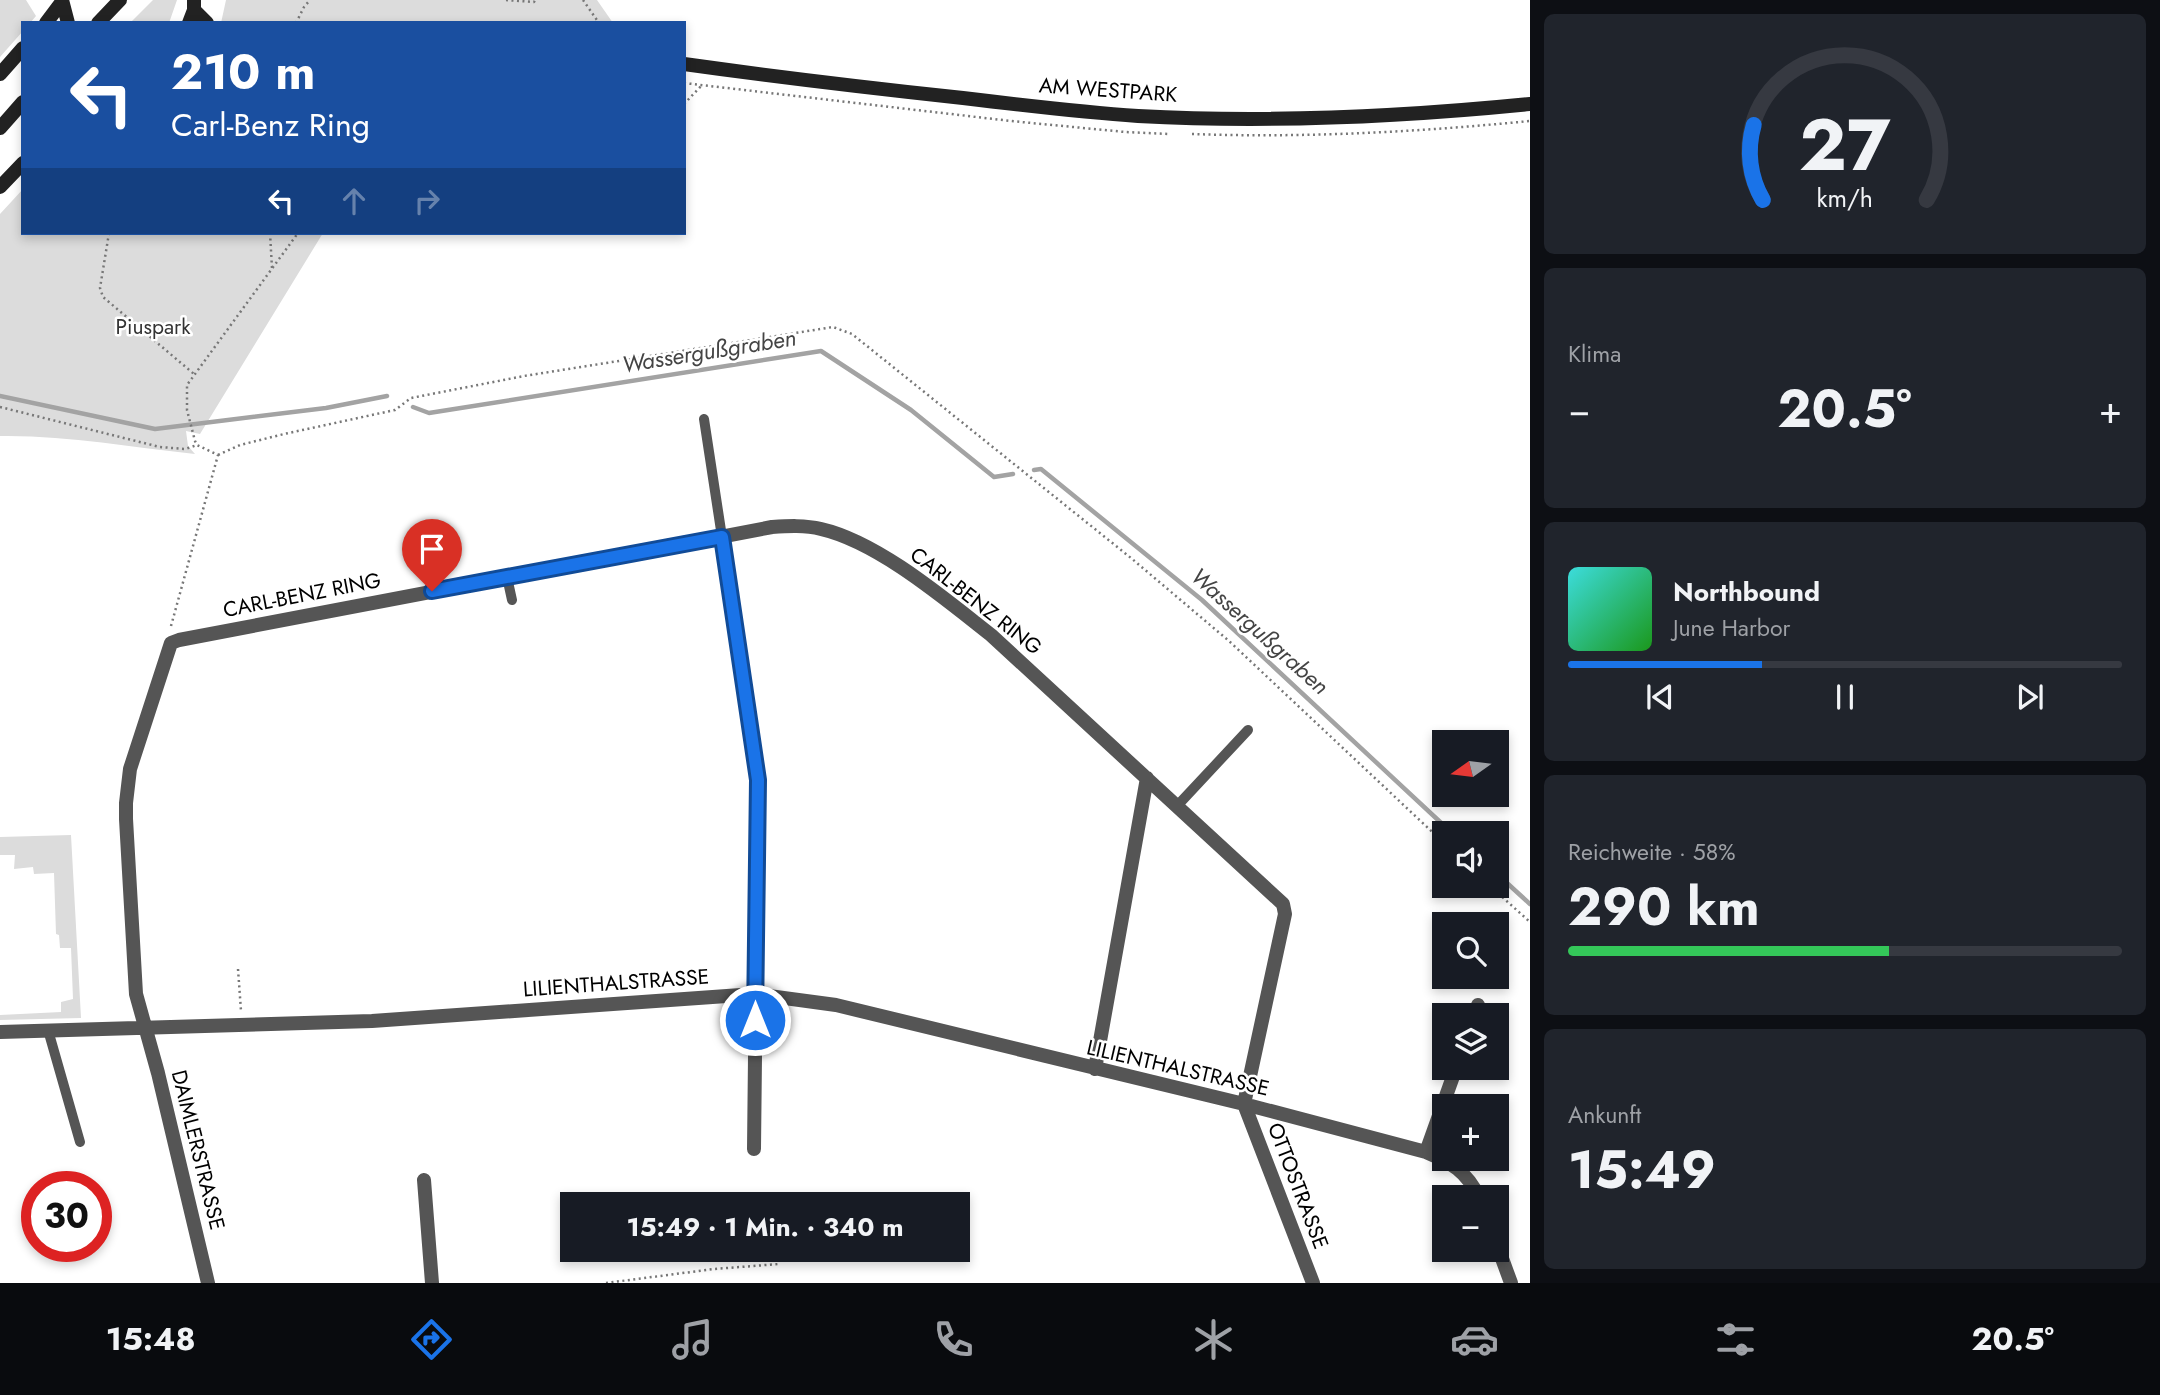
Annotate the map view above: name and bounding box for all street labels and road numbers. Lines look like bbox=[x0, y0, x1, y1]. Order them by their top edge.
street label: AM WESTPARK bbox=[1038, 70, 1178, 110]
street label: CARL-BENZ RING bbox=[904, 540, 1048, 662]
street label: CARL-BENZ RING bbox=[220, 565, 384, 625]
street label: LILIENTHALSTRASSE bbox=[522, 962, 710, 1004]
street label: LILIENTHALSTRASSE bbox=[1084, 1032, 1272, 1104]
street label: DAIMLERSTRASSE bbox=[164, 1067, 232, 1233]
street label: OTTOSTRASSE bbox=[1260, 1118, 1336, 1254]

